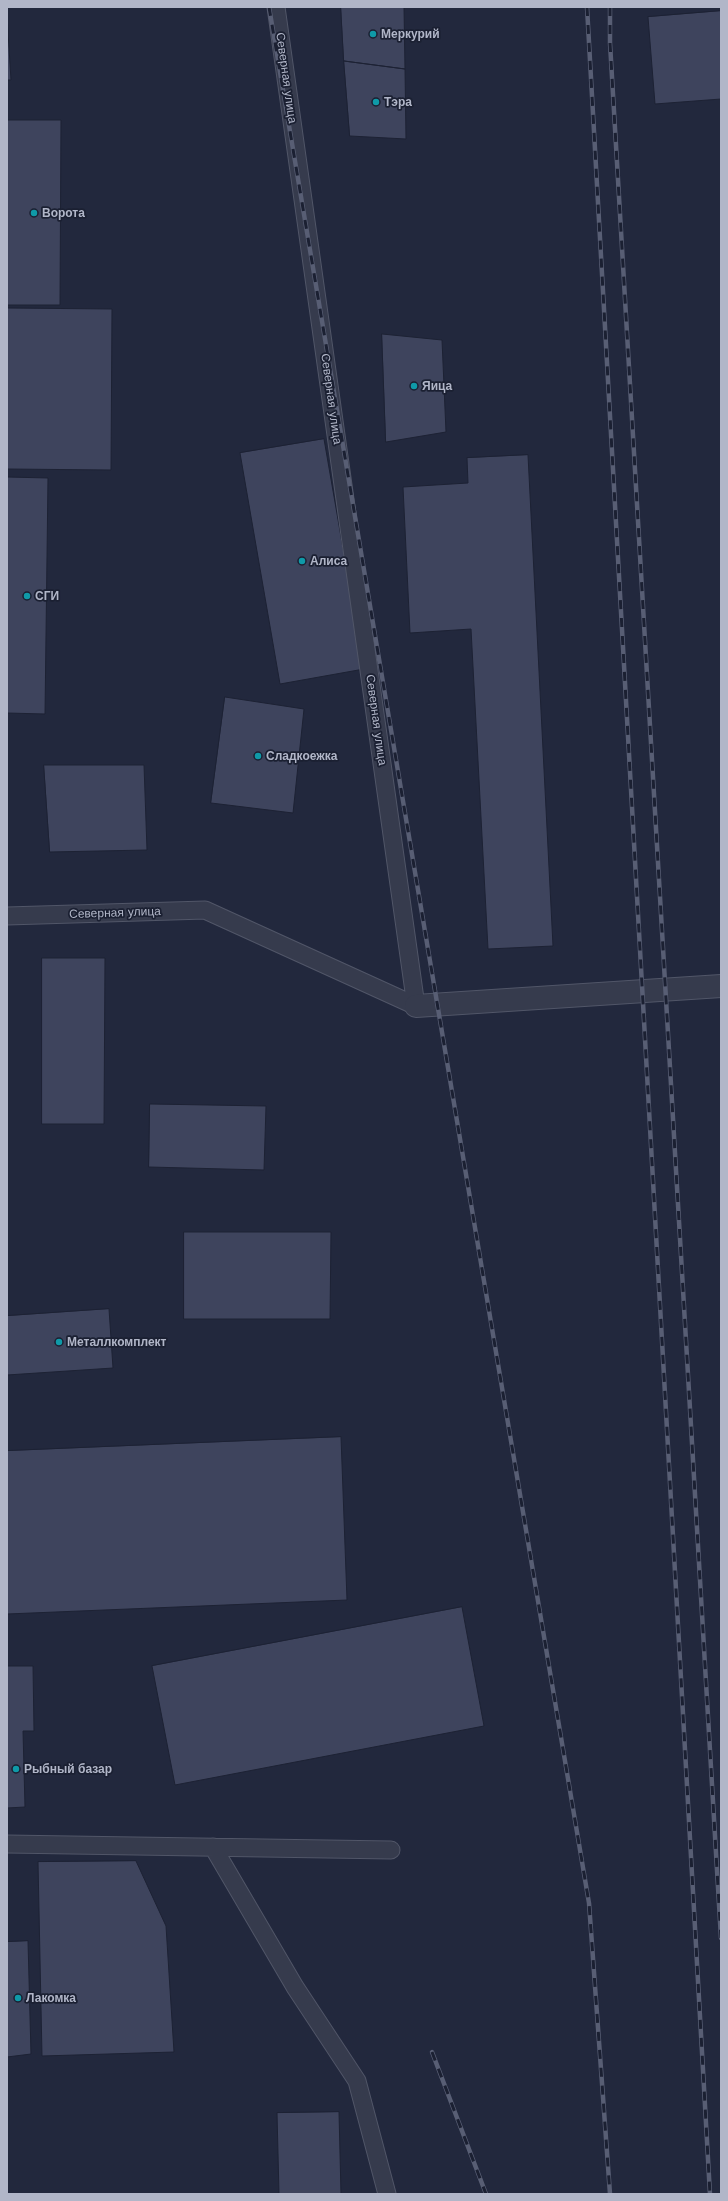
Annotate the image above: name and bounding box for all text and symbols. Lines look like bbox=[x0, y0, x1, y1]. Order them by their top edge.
place label: Меркурий bbox=[381, 27, 440, 41]
marker: Меркурий bbox=[368, 29, 378, 39]
street label: Северная улица bbox=[272, 32, 300, 124]
place label: Тэра bbox=[384, 95, 412, 109]
marker: Тэра bbox=[371, 97, 381, 107]
place label: Ворота bbox=[42, 206, 85, 220]
marker: Ворота bbox=[29, 208, 39, 218]
street label: Северная улица bbox=[317, 353, 345, 445]
place label: Яица bbox=[422, 379, 452, 393]
marker: Яица bbox=[409, 381, 419, 391]
place label: Алиса bbox=[310, 554, 347, 568]
marker: Алиса bbox=[297, 556, 307, 566]
place label: СГИ bbox=[35, 589, 59, 603]
marker: СГИ bbox=[22, 591, 32, 601]
street label: Северная улица bbox=[362, 674, 390, 766]
place label: Сладкоежка bbox=[266, 749, 337, 763]
marker: Сладкоежка bbox=[253, 751, 263, 761]
street label: Северная улица bbox=[69, 904, 161, 922]
place label: Металлкомплект bbox=[67, 1335, 166, 1349]
marker: Металлкомплект bbox=[54, 1337, 64, 1347]
place label: Рыбный базар bbox=[24, 1762, 112, 1776]
marker: Рыбный базар bbox=[11, 1764, 21, 1774]
place label: Лакомка bbox=[26, 1991, 76, 2005]
marker: Лакомка bbox=[13, 1993, 23, 2003]

